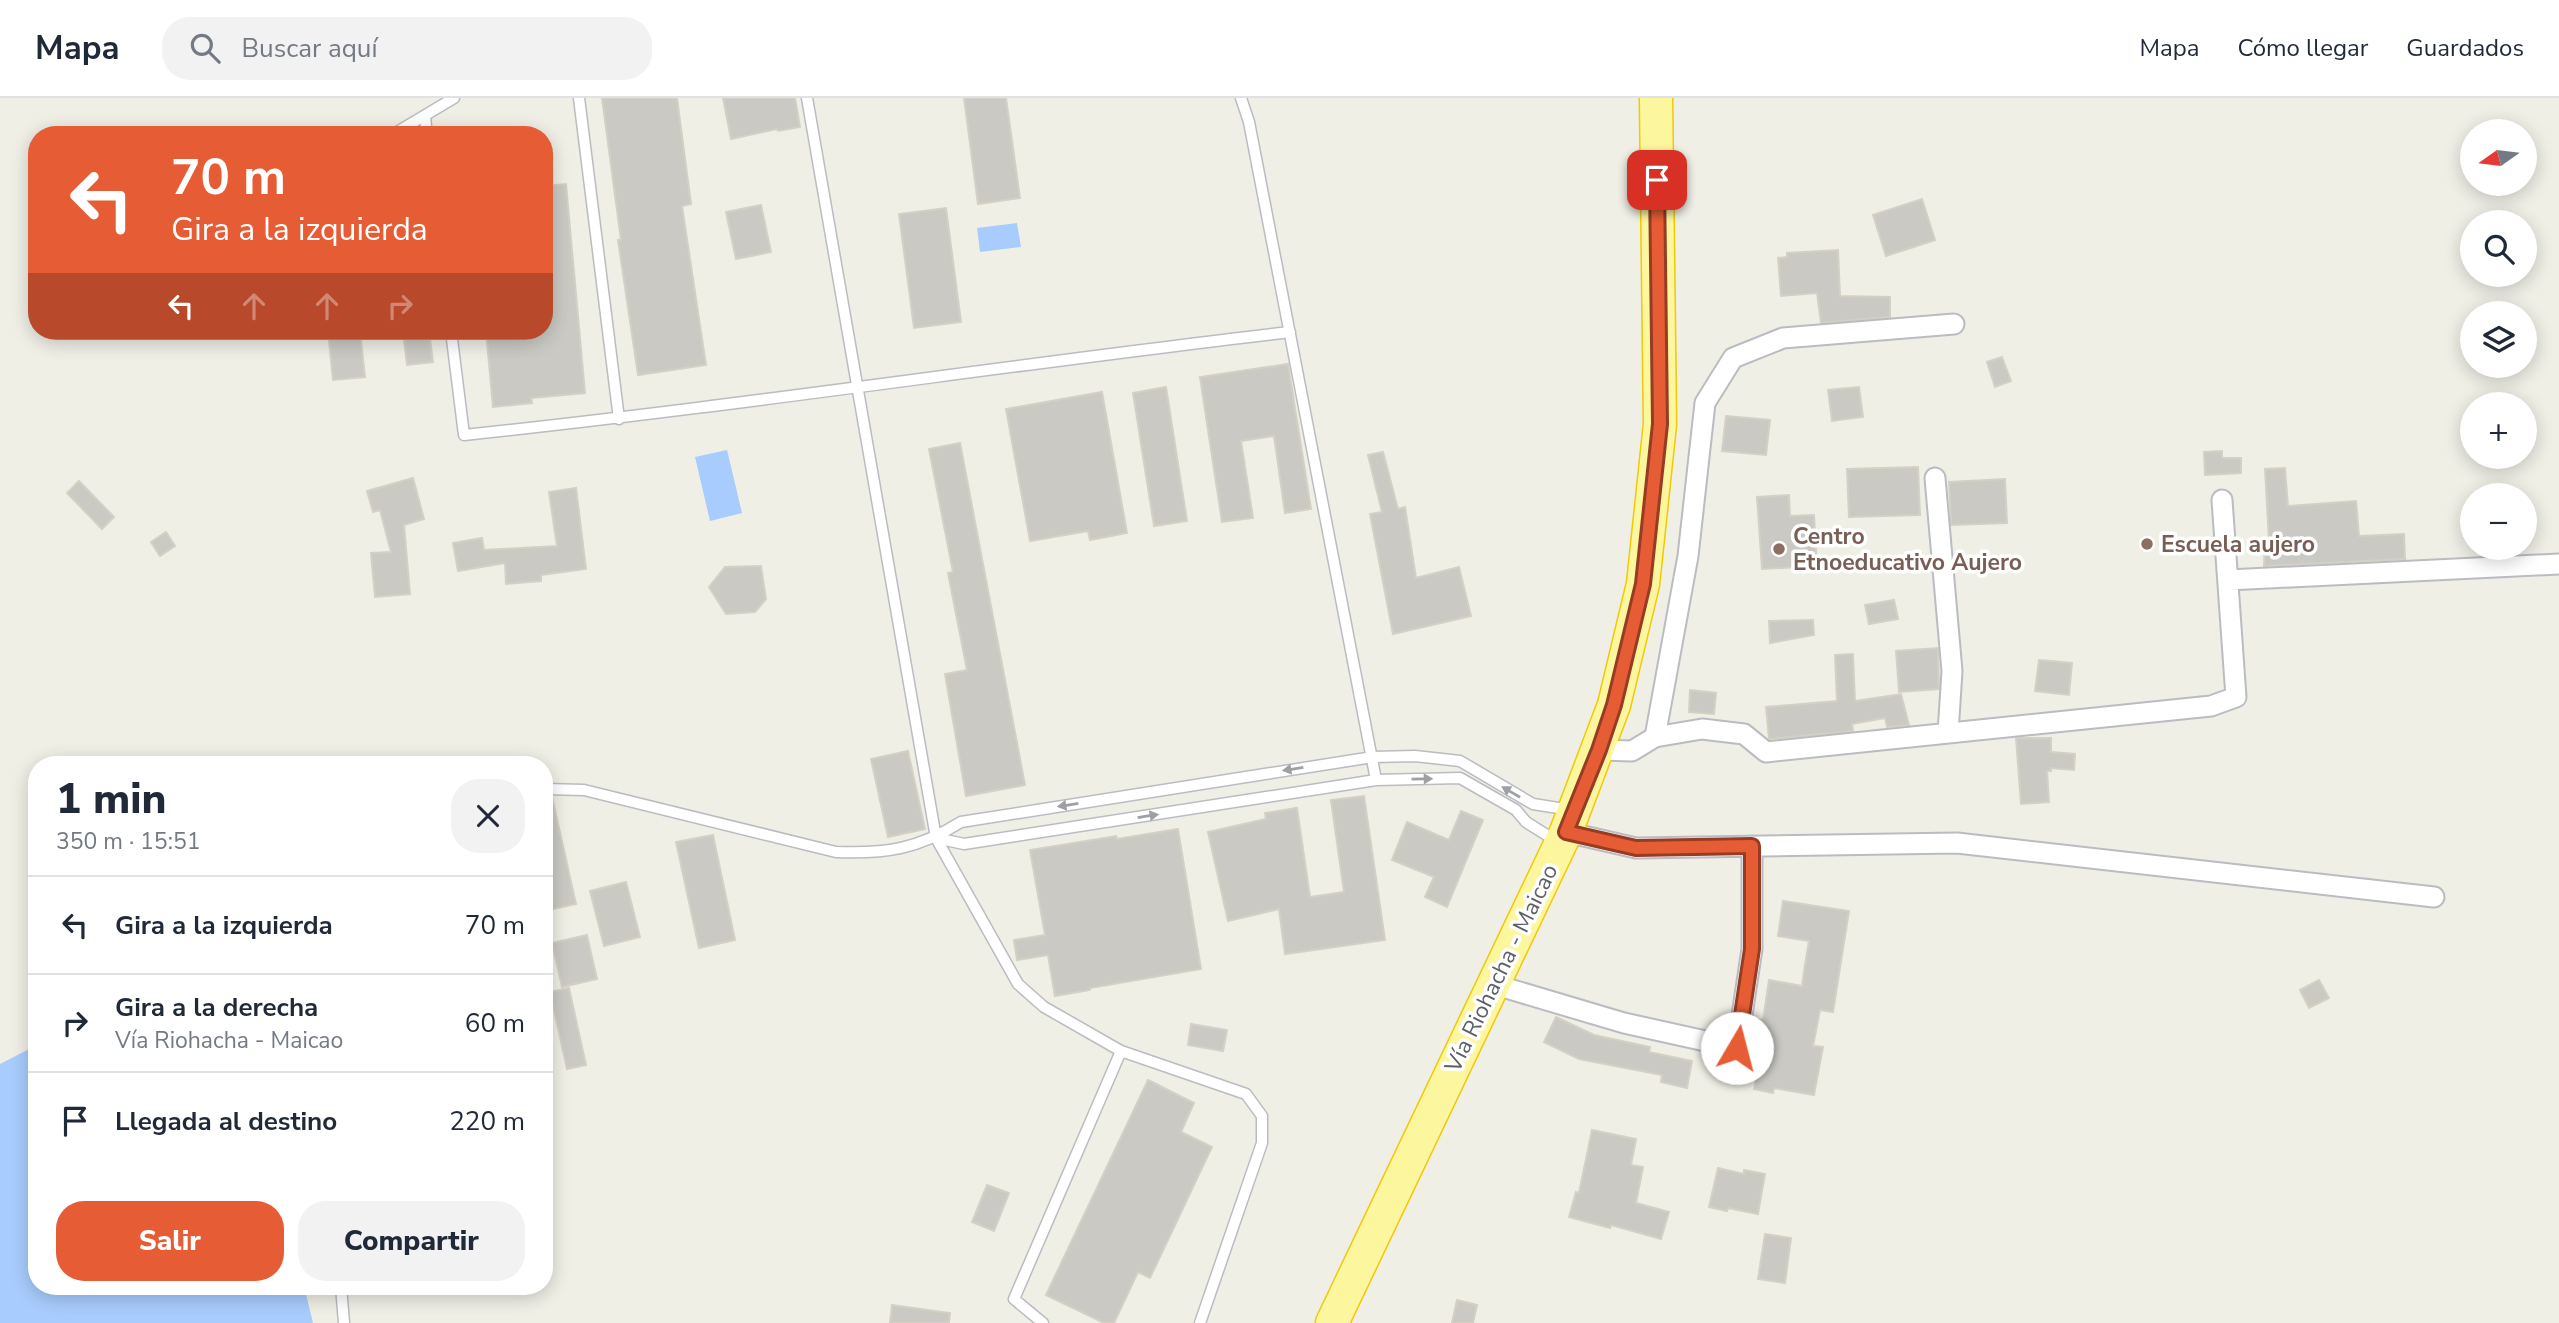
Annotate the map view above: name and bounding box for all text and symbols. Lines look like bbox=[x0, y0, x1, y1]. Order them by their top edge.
search box bbox=[162, 17, 652, 80]
text: Mapa bbox=[35, 26, 120, 71]
icon: search bbox=[186, 29, 224, 67]
text: Buscar aquí bbox=[242, 31, 377, 66]
text: Mapa bbox=[2139, 32, 2199, 64]
text: Cómo llegar bbox=[2237, 32, 2368, 64]
text: Guardados bbox=[2406, 32, 2524, 64]
north arrow bbox=[2460, 119, 2538, 196]
map controls bbox=[2460, 119, 2537, 560]
text: 70 m bbox=[171, 144, 286, 211]
pin bbox=[1627, 150, 1687, 210]
icon: left bbox=[56, 154, 147, 245]
icon: arrive bbox=[1638, 161, 1676, 199]
text: Gira a la izquierda bbox=[171, 208, 428, 251]
button: search bbox=[2460, 210, 2537, 287]
icon: left bbox=[162, 287, 200, 325]
icon: ahead bbox=[235, 287, 273, 325]
icon: ahead bbox=[308, 287, 346, 325]
icon: right bbox=[381, 287, 419, 325]
button: layers bbox=[2460, 301, 2537, 378]
button: + bbox=[2460, 392, 2537, 469]
button: − bbox=[2460, 483, 2537, 560]
place label: Centro Etnoeducativo Aujero bbox=[1793, 521, 2022, 578]
place label: Escuela aujero bbox=[2161, 529, 2315, 560]
marker: Escuela aujero bbox=[2139, 536, 2155, 552]
marker: Centro Etnoeducativo Aujero bbox=[1771, 541, 1787, 557]
one-way arrow bbox=[1282, 764, 1304, 775]
text: 1 min bbox=[56, 771, 166, 828]
one-way arrow bbox=[1411, 773, 1433, 785]
button: close bbox=[451, 779, 525, 853]
one-way arrow bbox=[1501, 786, 1521, 798]
one-way arrow bbox=[1057, 800, 1079, 811]
one-way arrow bbox=[1137, 810, 1159, 821]
text: 350 m · 15:51 bbox=[56, 826, 201, 857]
street label: Vía Riohacha - Maicao bbox=[1437, 859, 1565, 1078]
icon: left bbox=[56, 906, 94, 944]
text: Gira a la izquierda bbox=[115, 908, 333, 943]
text: 70 m bbox=[465, 908, 525, 943]
text: Gira a la derecha bbox=[115, 990, 318, 1025]
icon: right bbox=[56, 1004, 94, 1042]
text: 60 m bbox=[465, 1006, 525, 1041]
position arrow bbox=[1700, 1011, 1774, 1085]
text: Vía Riohacha - Maicao bbox=[115, 1025, 343, 1056]
icon: arrive bbox=[56, 1102, 94, 1140]
text: Llegada al destino bbox=[115, 1104, 337, 1139]
text: 220 m bbox=[449, 1104, 525, 1139]
button: Salir bbox=[56, 1201, 284, 1281]
button: Compartir bbox=[298, 1201, 525, 1281]

